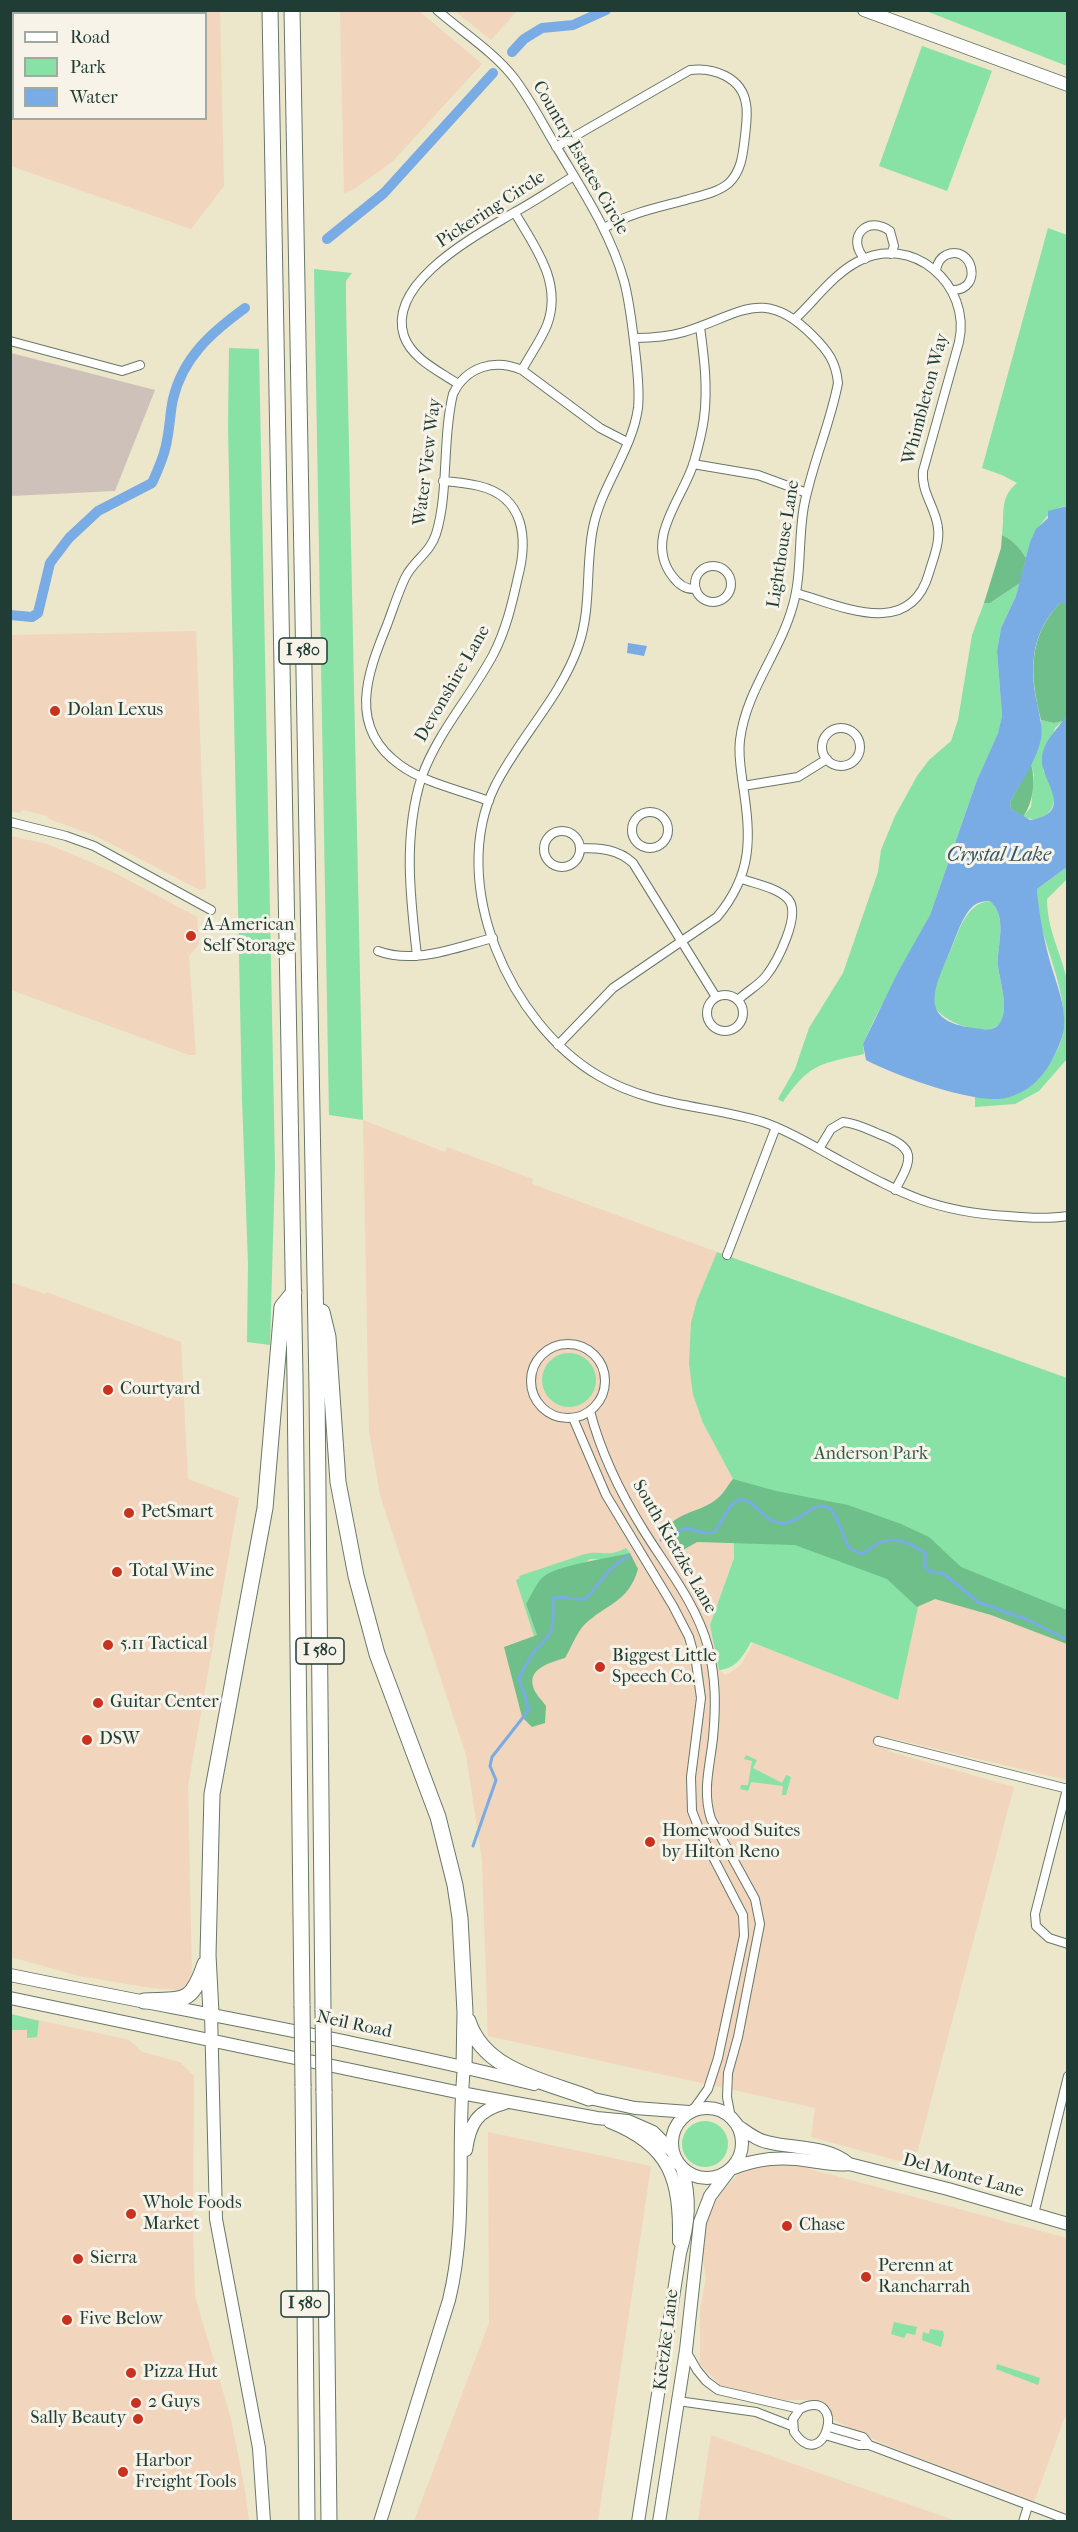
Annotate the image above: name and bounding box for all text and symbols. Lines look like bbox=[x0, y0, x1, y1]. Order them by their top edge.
legend bbox=[12, 12, 207, 120]
text: Road bbox=[70, 27, 110, 48]
text: Park bbox=[70, 57, 106, 78]
street label: Country Estates Circle bbox=[527, 77, 633, 239]
text: Water bbox=[70, 87, 118, 108]
street label: Pickering Circle bbox=[433, 167, 549, 253]
street label: Whimbleton Way bbox=[898, 331, 954, 467]
street label: Water View Way bbox=[409, 397, 447, 527]
street label: Lighthouse Lane bbox=[763, 479, 805, 609]
street label: Devonshire Lane bbox=[411, 622, 495, 746]
road number: I 580 bbox=[279, 638, 327, 664]
place label: Dolan Lexus bbox=[67, 700, 163, 722]
marker: Dolan Lexus bbox=[48, 704, 62, 718]
water label: Crystal Lake bbox=[947, 844, 1051, 868]
place label: A-American Self Storage bbox=[203, 915, 295, 958]
marker: A-American Self Storage bbox=[184, 929, 198, 943]
place label: Courtyard bbox=[120, 1379, 200, 1401]
marker: Courtyard bbox=[101, 1383, 115, 1397]
park label: Anderson Park bbox=[814, 1444, 928, 1466]
street label: South Kietzke Lane bbox=[627, 1476, 721, 1618]
place label: PetSmart bbox=[141, 1502, 214, 1524]
marker: PetSmart bbox=[122, 1506, 136, 1520]
place label: Total Wine bbox=[129, 1561, 214, 1583]
marker: Total Wine bbox=[110, 1565, 124, 1579]
place label: 5.11 Tactical bbox=[120, 1634, 208, 1656]
marker: 5.11 Tactical bbox=[101, 1638, 115, 1652]
road number: I 580 bbox=[296, 1638, 344, 1664]
place label: Biggest Little Speech Co. bbox=[612, 1646, 717, 1688]
marker: Biggest Little Speech Co. bbox=[593, 1660, 607, 1674]
place label: Guitar Center bbox=[110, 1692, 219, 1714]
marker: Guitar Center bbox=[91, 1696, 105, 1710]
place label: DSW bbox=[99, 1729, 140, 1751]
marker: DSW bbox=[80, 1733, 94, 1747]
place label: Homewood Suites by Hilton Reno bbox=[662, 1821, 800, 1864]
marker: Homewood Suites by Hilton Reno bbox=[643, 1835, 657, 1849]
street label: Neil Road bbox=[314, 2006, 394, 2044]
street label: Del Monte Lane bbox=[900, 2149, 1026, 2203]
place label: Whole Foods Market bbox=[143, 2193, 242, 2236]
marker: Whole Foods Market bbox=[124, 2207, 138, 2221]
place label: Chase bbox=[799, 2215, 845, 2237]
marker: Chase bbox=[780, 2219, 794, 2233]
place label: Sierra bbox=[90, 2248, 137, 2270]
marker: Sierra bbox=[71, 2252, 85, 2266]
place label: Perenn at Rancharrah bbox=[878, 2256, 970, 2298]
marker: Perenn at Rancharrah bbox=[859, 2270, 873, 2284]
street label: Kietzke Lane bbox=[650, 2288, 684, 2392]
road number: I 580 bbox=[281, 2291, 329, 2317]
place label: Five Below bbox=[79, 2309, 163, 2331]
marker: Five Below bbox=[60, 2313, 74, 2327]
place label: Pizza Hut bbox=[143, 2362, 218, 2384]
marker: Pizza Hut bbox=[124, 2366, 138, 2380]
place label: 2 Guys bbox=[148, 2392, 200, 2414]
marker: 2 Guys bbox=[129, 2396, 143, 2410]
place label: Sally Beauty bbox=[30, 2408, 126, 2430]
marker: Sally Beauty bbox=[131, 2412, 145, 2426]
place label: Harbor Freight Tools bbox=[135, 2451, 236, 2494]
marker: Harbor Freight Tools bbox=[116, 2465, 130, 2479]

